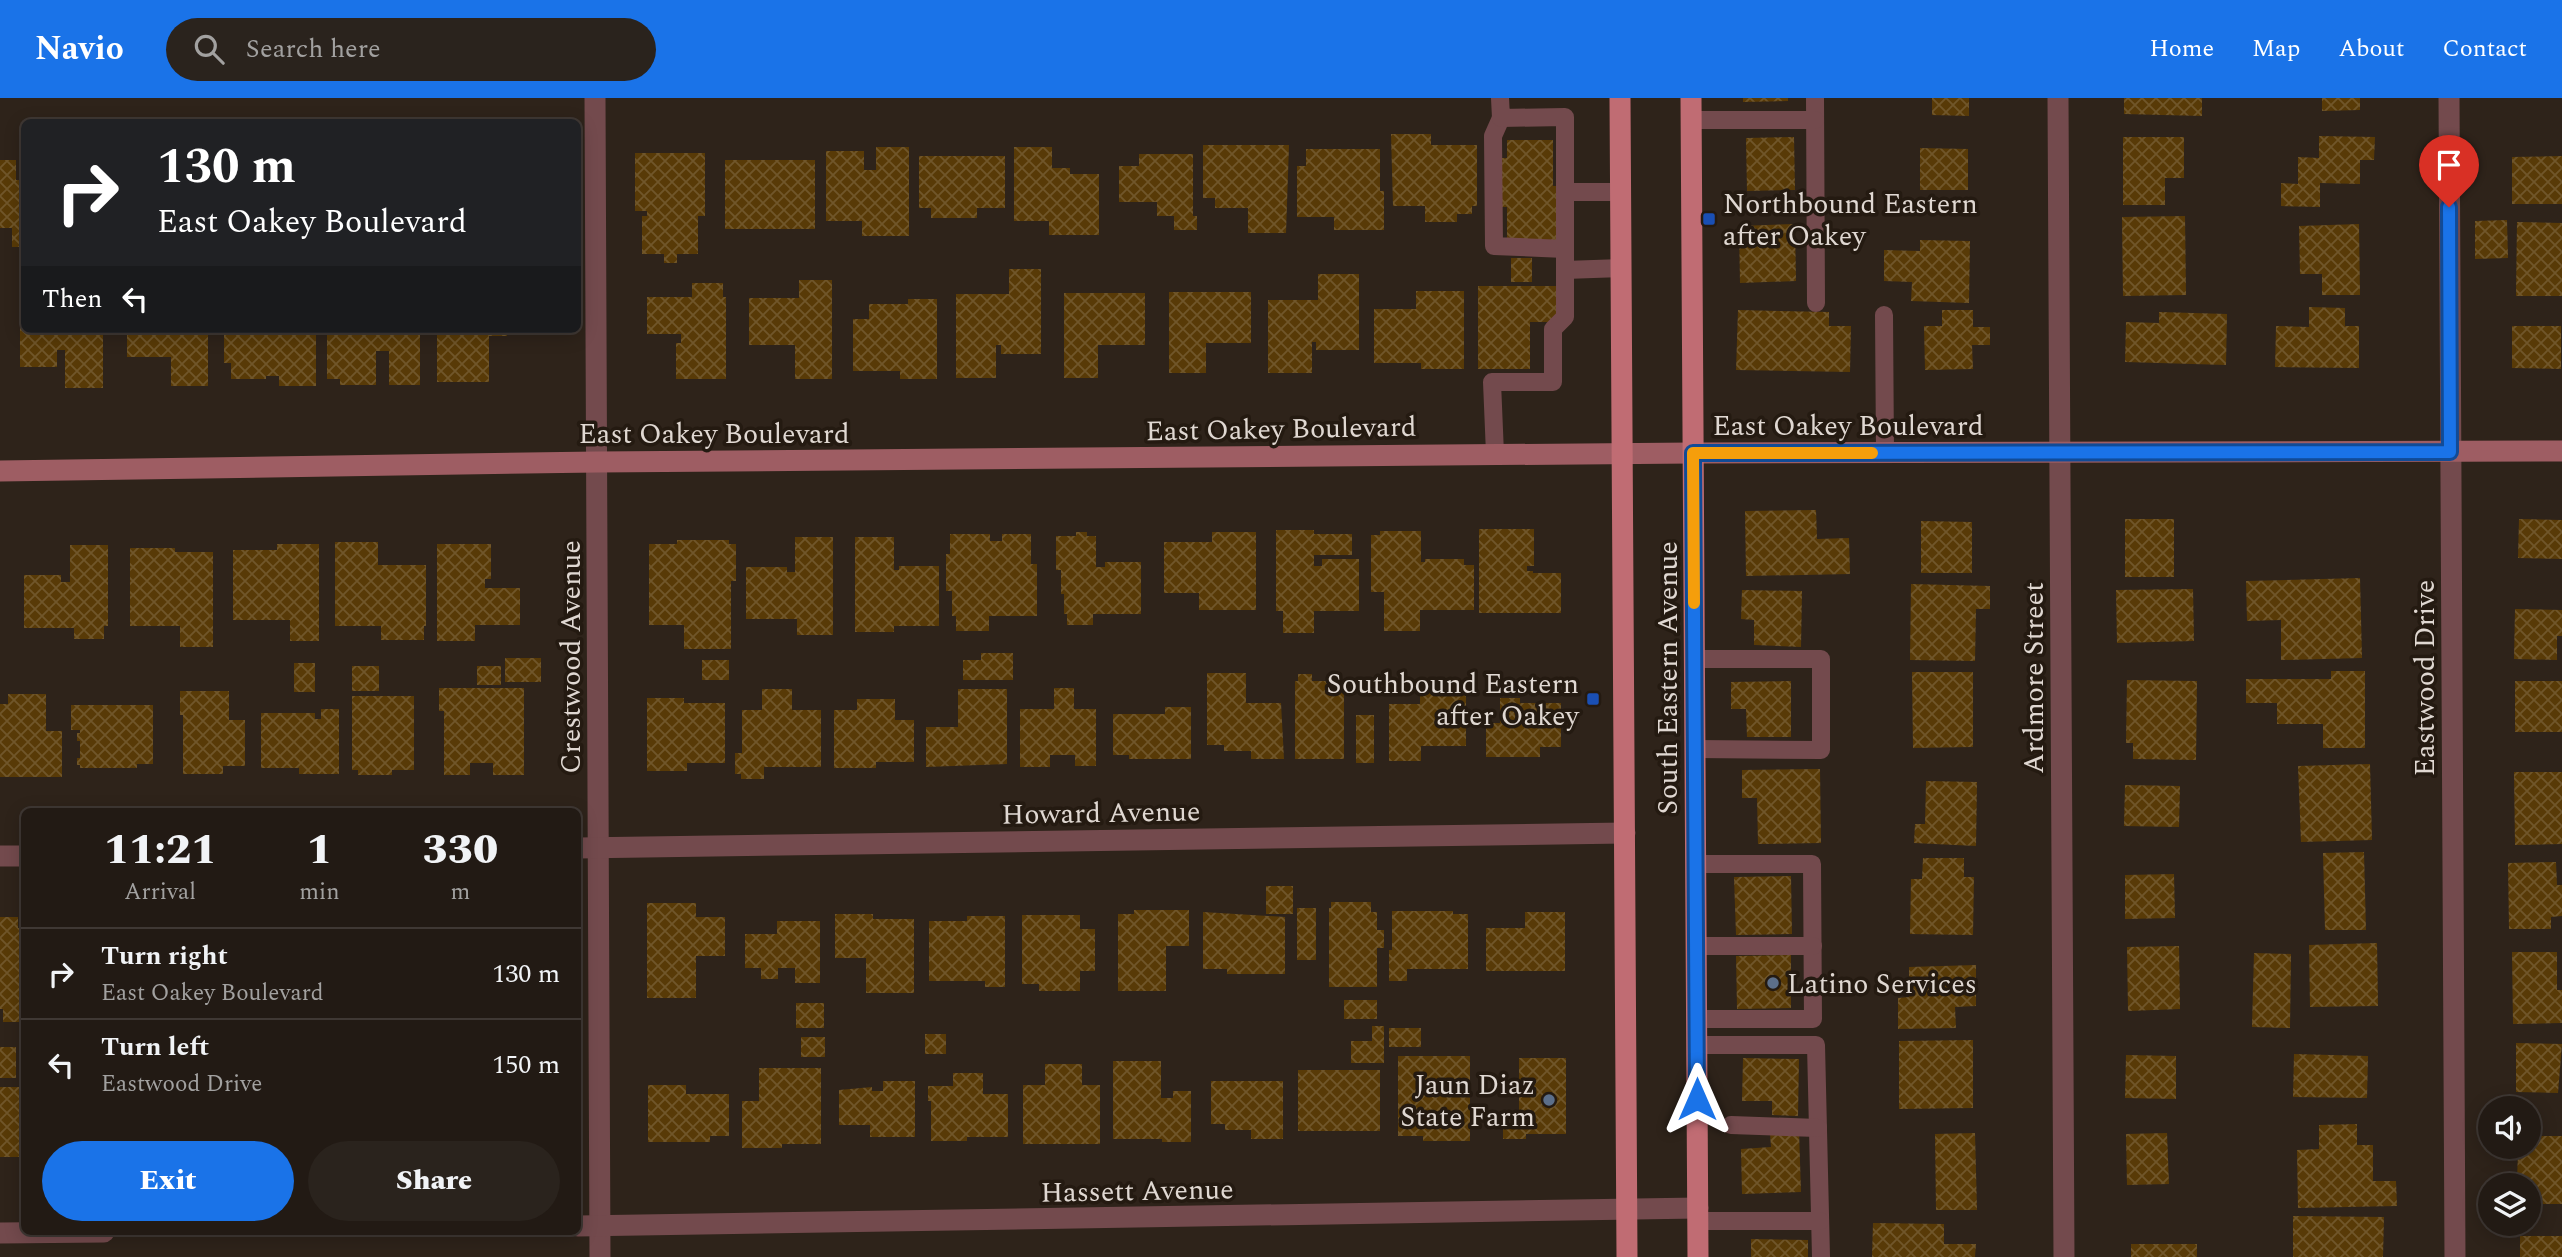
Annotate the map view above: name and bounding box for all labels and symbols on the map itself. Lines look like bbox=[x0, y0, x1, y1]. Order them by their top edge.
pin bbox=[2419, 135, 2479, 207]
place label: Northbound Eastern after Oakey bbox=[1723, 183, 1978, 258]
marker: Northbound Eastern after Oakey bbox=[1701, 211, 1717, 227]
street label: East Oakey Boulevard bbox=[1712, 405, 1984, 448]
street label: East Oakey Boulevard bbox=[1145, 406, 1417, 453]
street label: East Oakey Boulevard bbox=[578, 413, 850, 456]
street label: Crestwood Avenue bbox=[550, 540, 593, 774]
street label: South Eastern Avenue bbox=[1647, 541, 1690, 815]
street label: Eastwood Drive bbox=[2404, 580, 2447, 776]
street label: Ardmore Street bbox=[2013, 582, 2056, 774]
place label: Southbound Eastern after Oakey bbox=[1327, 663, 1581, 738]
marker: Southbound Eastern after Oakey bbox=[1585, 691, 1601, 707]
street label: Howard Avenue bbox=[1001, 790, 1201, 837]
place label: Latino Services bbox=[1787, 963, 1977, 1006]
marker: Latino Services bbox=[1765, 975, 1781, 991]
position arrow bbox=[1660, 1062, 1734, 1136]
place label: Jaun Diaz State Farm bbox=[1400, 1064, 1535, 1139]
marker: Jaun Diaz State Farm bbox=[1541, 1092, 1557, 1108]
street label: Hassett Avenue bbox=[1040, 1168, 1234, 1215]

